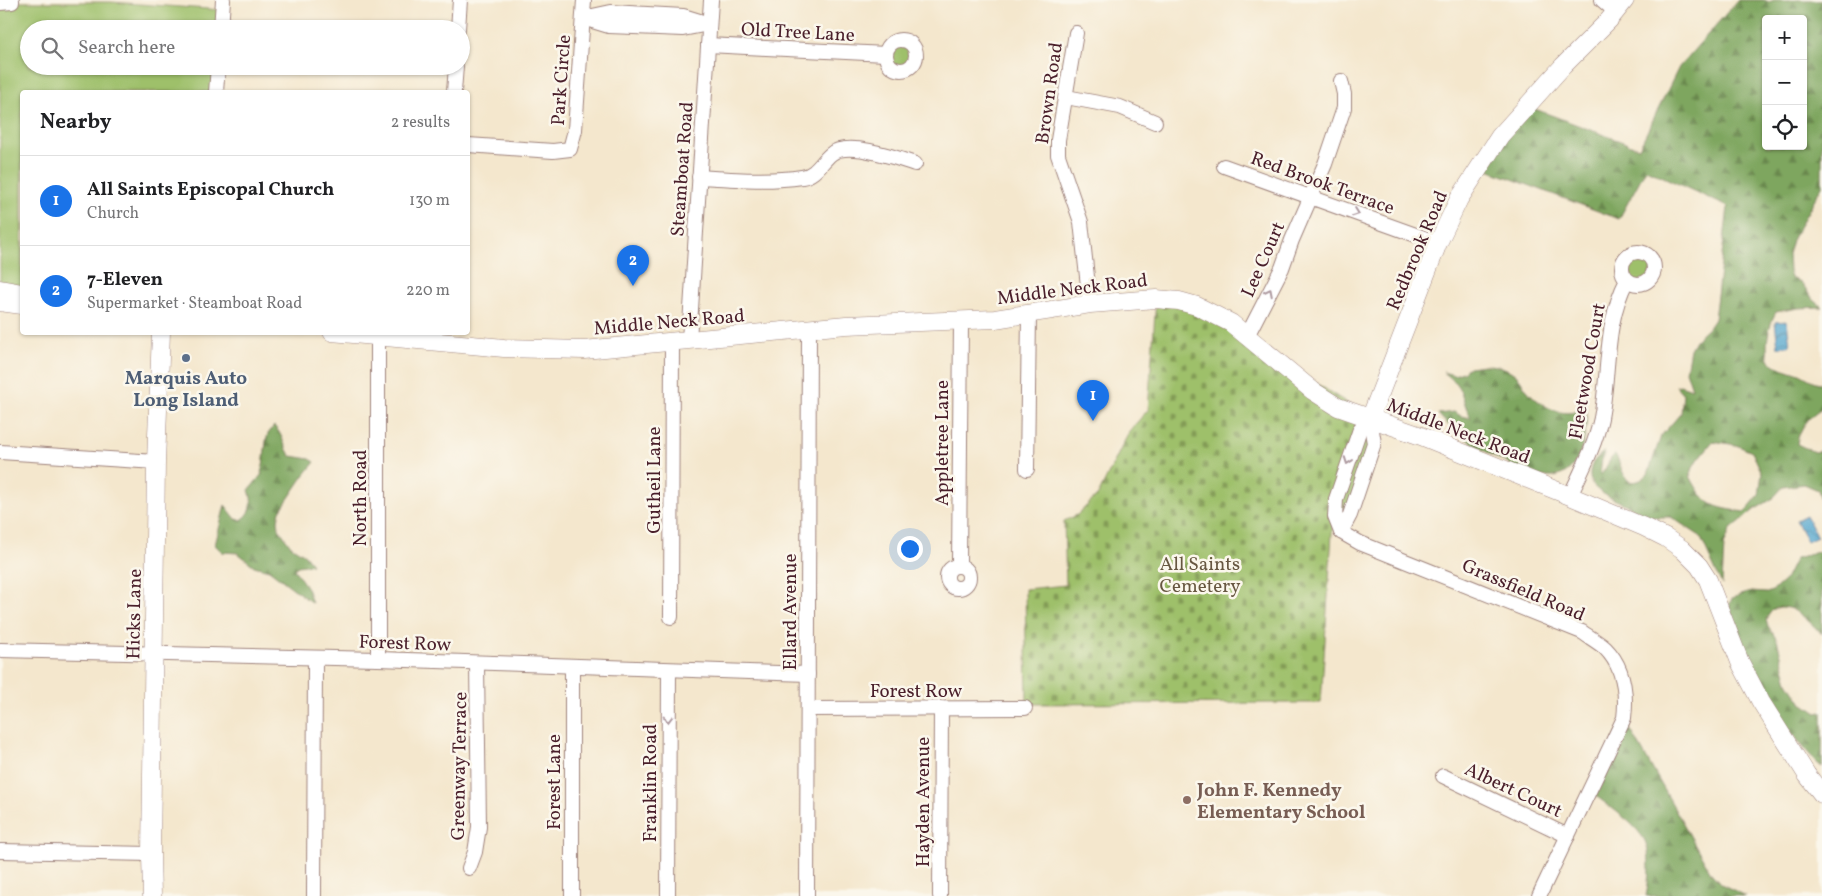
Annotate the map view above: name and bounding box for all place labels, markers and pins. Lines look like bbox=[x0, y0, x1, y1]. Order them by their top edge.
pin: 2 bbox=[617, 245, 649, 286]
marker: Marquis Auto Long Island bbox=[180, 352, 192, 364]
place label: Marquis Auto Long Island bbox=[125, 366, 247, 414]
pin: 1 bbox=[1077, 380, 1109, 421]
place label: John F. Kennedy Elementary School bbox=[1196, 778, 1365, 826]
marker: John F. Kennedy Elementary School bbox=[1181, 794, 1193, 806]

